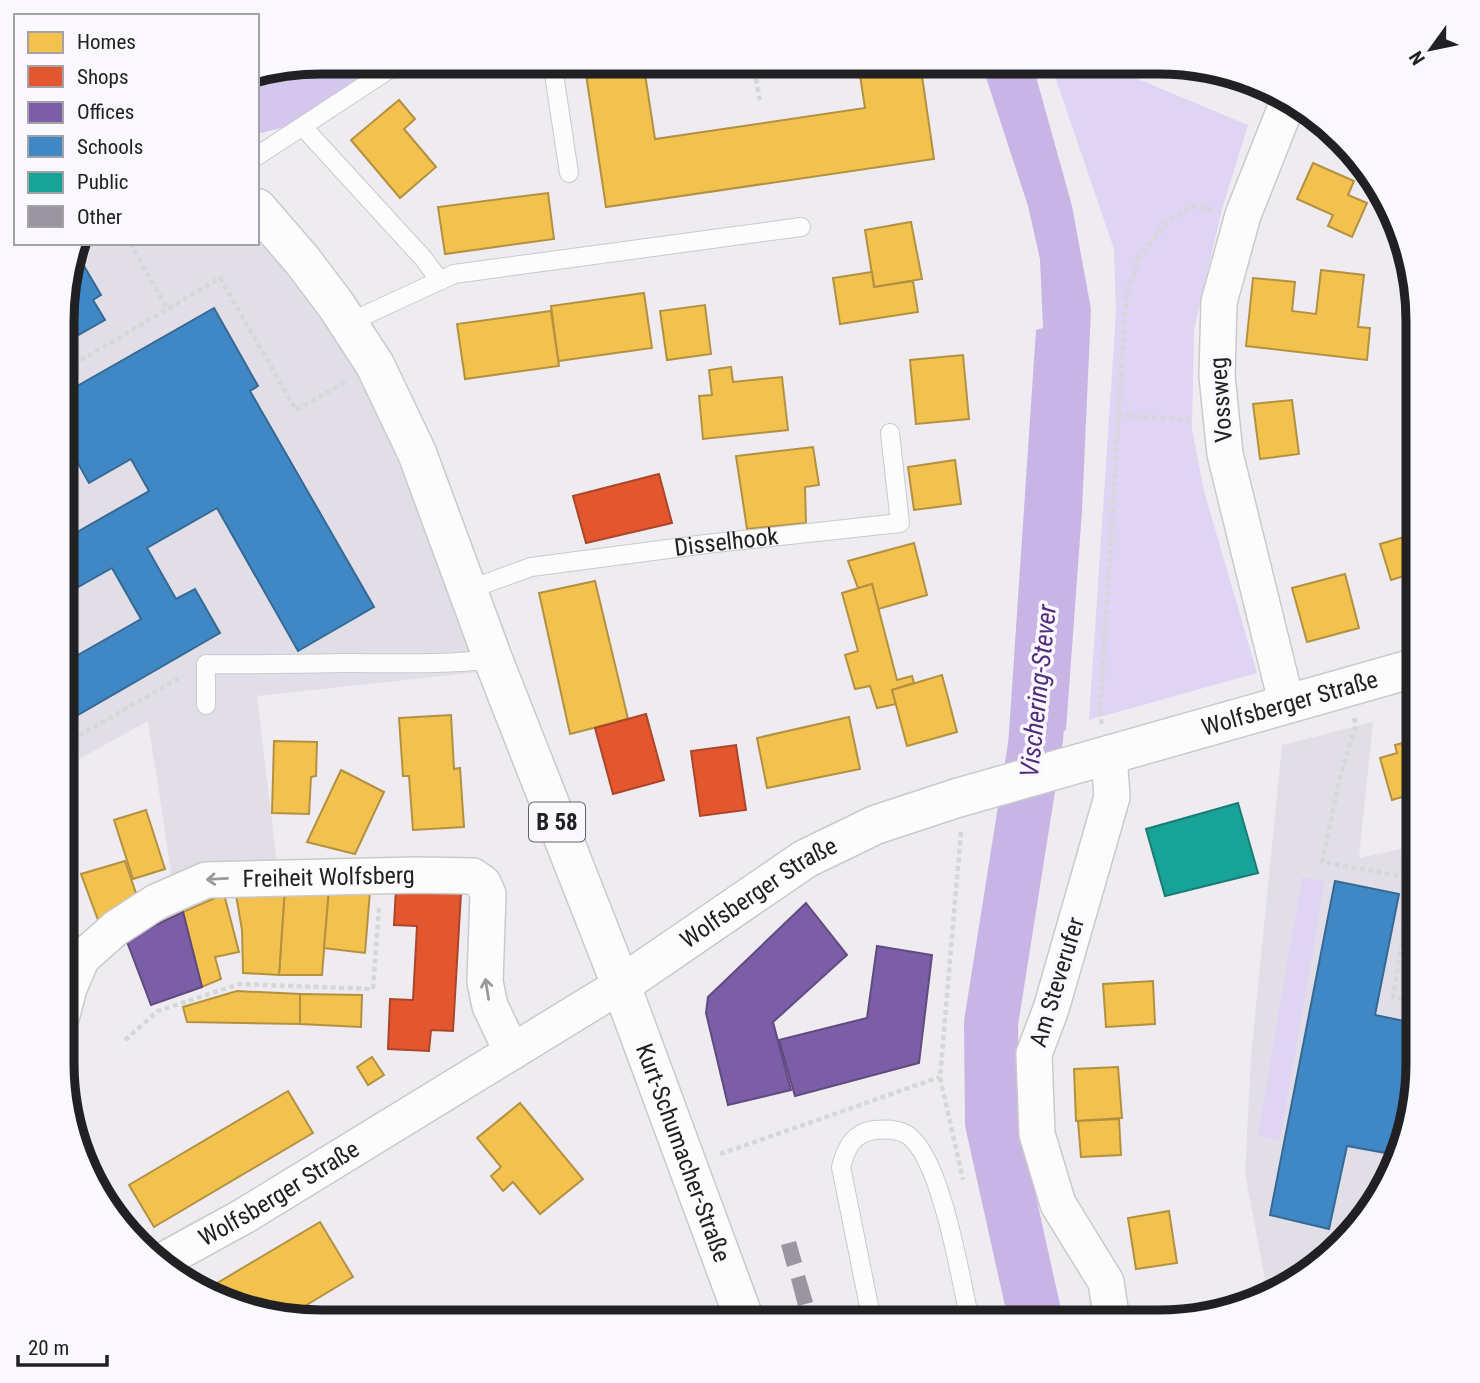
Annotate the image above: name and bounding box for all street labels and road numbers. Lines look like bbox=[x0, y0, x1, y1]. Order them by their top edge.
street label: Vossweg bbox=[1204, 356, 1238, 444]
street label: Disselhook bbox=[673, 522, 780, 562]
street label: Wolfsberger Straße bbox=[1198, 665, 1381, 742]
road number: B 58 bbox=[529, 802, 585, 842]
street label: Wolfsberger Straße bbox=[675, 832, 842, 954]
street label: Freiheit Wolfsberg bbox=[242, 861, 415, 893]
street label: Am Steverufer bbox=[1024, 914, 1090, 1050]
street label: Kurt-Schumacher-Straße bbox=[630, 1040, 736, 1266]
street label: Wolfsberger Straße bbox=[194, 1135, 364, 1252]

